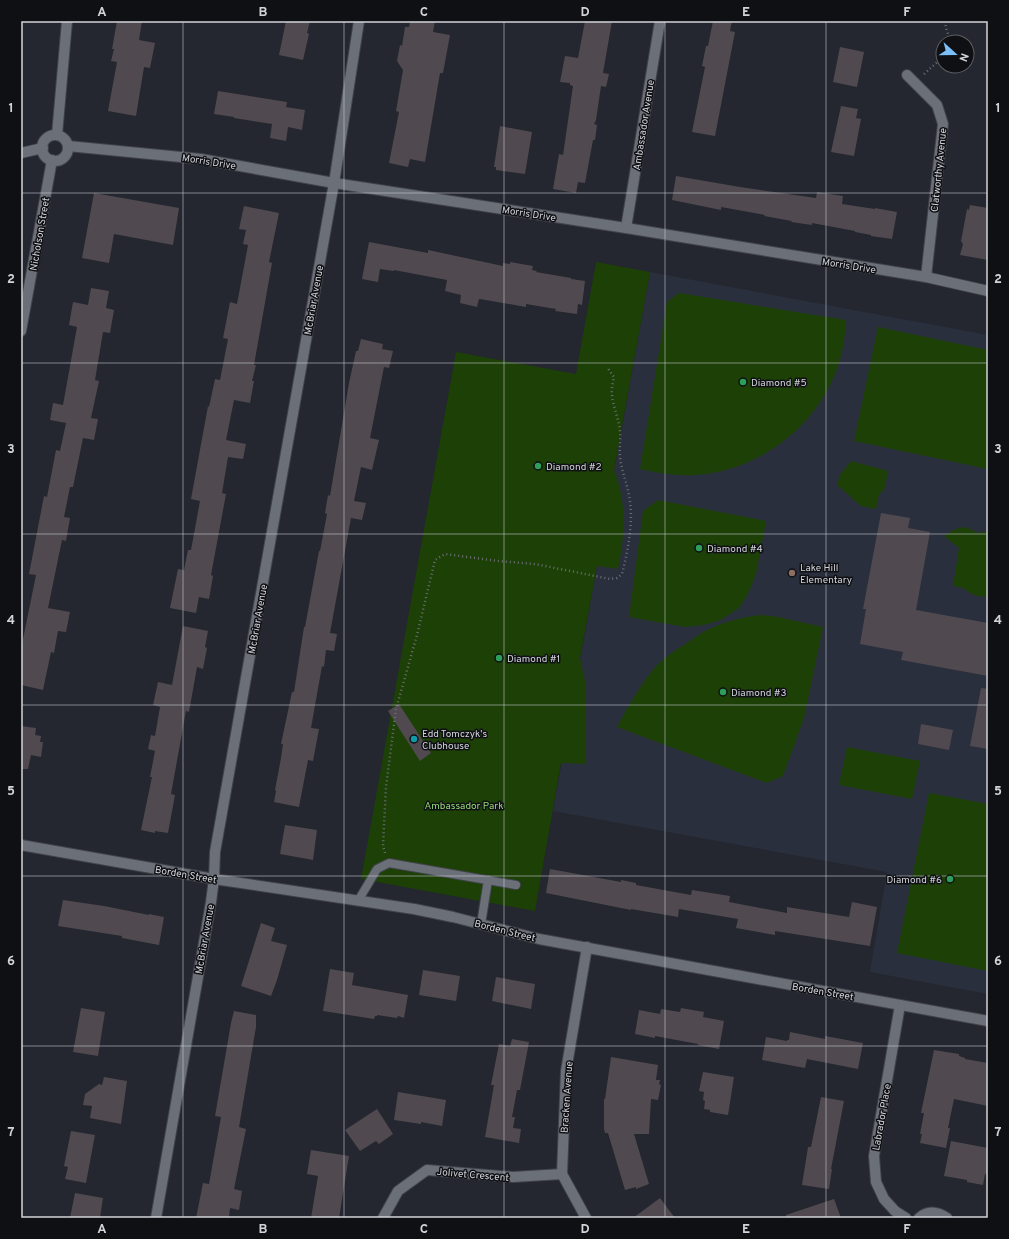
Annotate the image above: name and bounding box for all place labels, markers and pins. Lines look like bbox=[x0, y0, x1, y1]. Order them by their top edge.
marker: Diamond #5 bbox=[738, 377, 748, 387]
place label: Diamond #5 bbox=[751, 377, 807, 390]
marker: Diamond #2 bbox=[533, 461, 543, 471]
place label: Diamond #2 bbox=[546, 461, 602, 474]
marker: Diamond #4 bbox=[694, 543, 704, 553]
place label: Diamond #4 bbox=[707, 543, 763, 556]
place label: Lake Hill Elementary bbox=[800, 562, 852, 587]
marker: Lake Hill Elementary bbox=[787, 568, 797, 578]
marker: Diamond #1 bbox=[494, 653, 504, 663]
place label: Diamond #1 bbox=[507, 653, 560, 666]
marker: Diamond #3 bbox=[718, 687, 728, 697]
place label: Diamond #3 bbox=[731, 687, 787, 700]
place label: Edd Tomczyk's Clubhouse bbox=[422, 728, 488, 753]
marker: Edd Tomczyk's Clubhouse bbox=[409, 734, 419, 744]
place label: Diamond #6 bbox=[887, 874, 942, 887]
marker: Diamond #6 bbox=[945, 874, 955, 884]

